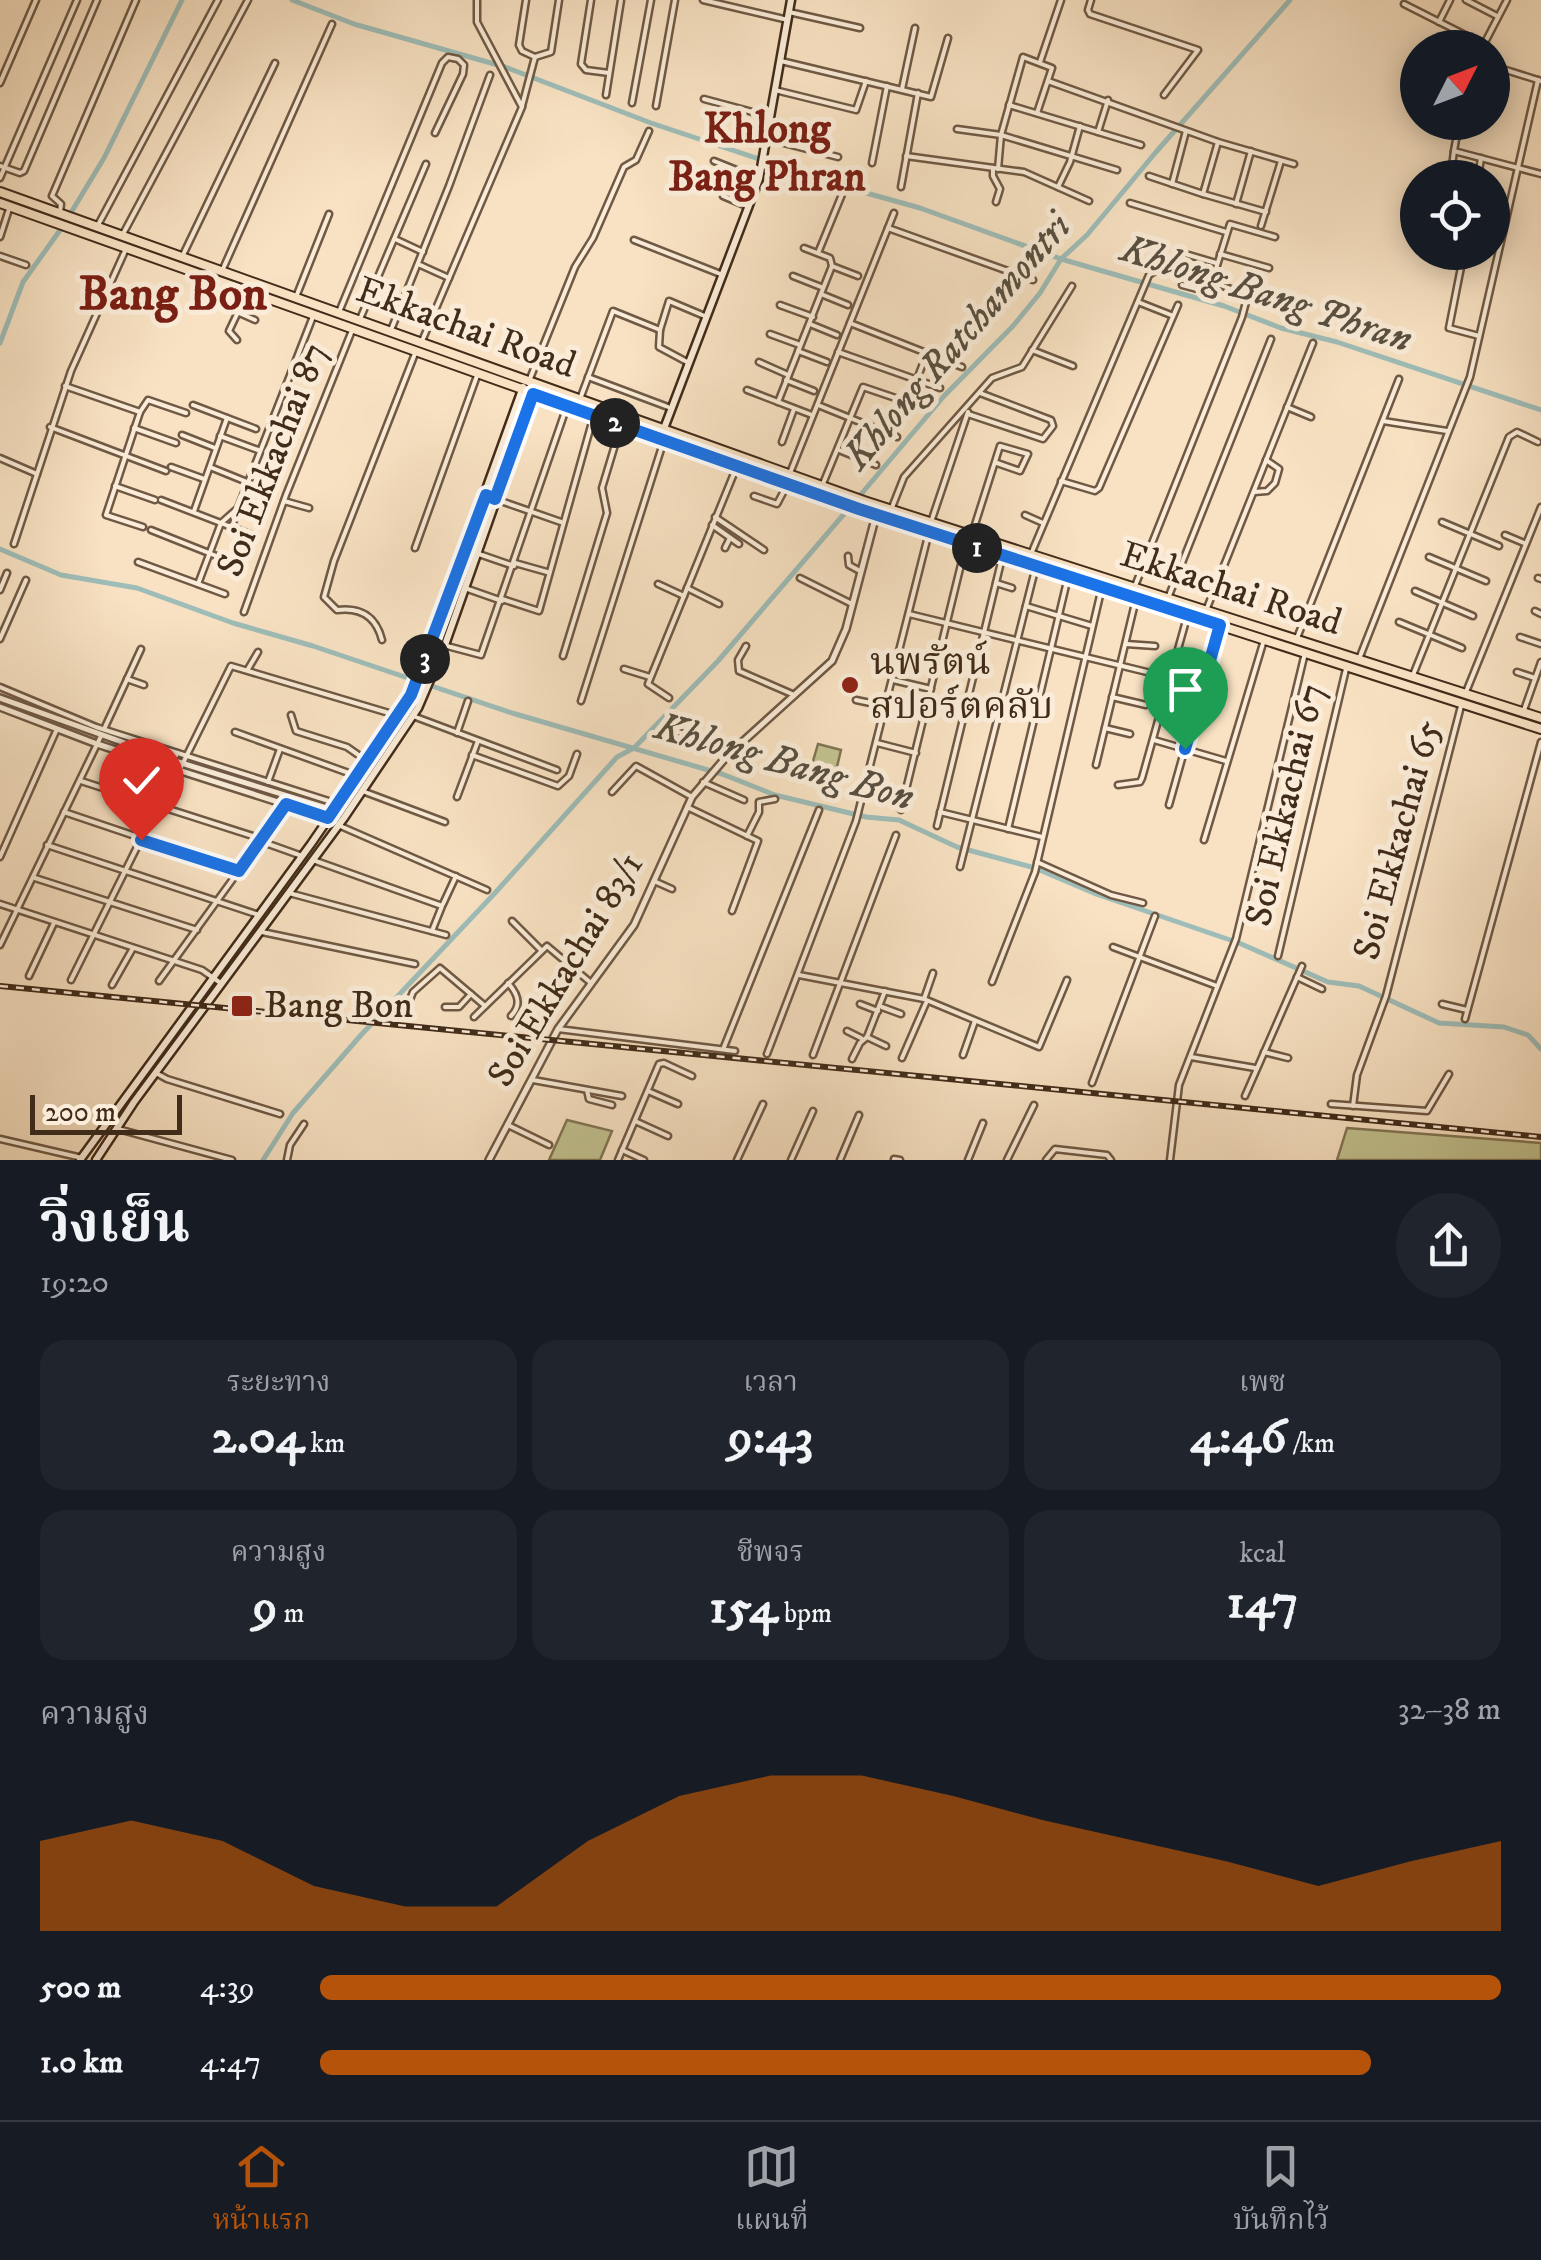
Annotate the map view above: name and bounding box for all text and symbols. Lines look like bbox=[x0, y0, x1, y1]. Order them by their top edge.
north arrow bbox=[1400, 30, 1510, 140]
map controls bbox=[1400, 30, 1510, 270]
district label: Khlong Bang Phran bbox=[668, 104, 866, 204]
button: locate bbox=[1400, 160, 1510, 270]
water label: Khlong Ratchamontri bbox=[832, 201, 1085, 482]
water label: Khlong Bang Phran bbox=[1112, 224, 1418, 366]
district label: Bang Bon bbox=[79, 265, 268, 325]
street label: Ekkachai Road bbox=[350, 266, 582, 390]
street label: Soi Ekkachai 87 bbox=[206, 336, 340, 584]
pin: 2 bbox=[590, 398, 640, 448]
text: 2 bbox=[608, 405, 622, 440]
pin: 1 bbox=[952, 523, 1002, 573]
text: 1 bbox=[972, 530, 982, 565]
street label: Ekkachai Road bbox=[1114, 531, 1348, 647]
pin: 3 bbox=[400, 634, 450, 684]
place label: นพรัตน์ สปอร์ตคลับ bbox=[870, 639, 1053, 731]
text: 3 bbox=[420, 641, 430, 676]
pin bbox=[1143, 647, 1228, 750]
icon: arrive bbox=[1158, 662, 1213, 717]
marker: นพรัตน์ สปอร์ตคลับ bbox=[839, 674, 861, 696]
street label: Soi Ekkachai 67 bbox=[1235, 679, 1337, 931]
water label: Khlong Bang Bon bbox=[647, 702, 919, 824]
street label: Soi Ekkachai 65 bbox=[1343, 715, 1453, 965]
pin bbox=[99, 738, 184, 841]
icon: check bbox=[114, 753, 169, 808]
street label: Soi Ekkachai 83/1 bbox=[477, 844, 655, 1096]
place label: Bang Bon bbox=[264, 982, 413, 1030]
marker: Bang Bon bbox=[229, 993, 255, 1019]
scale bar bbox=[30, 1090, 182, 1134]
text: 200 m bbox=[45, 1095, 116, 1130]
text: วิ่งเย็น bbox=[40, 1191, 190, 1260]
button: share bbox=[1396, 1193, 1501, 1298]
text: 19:20 bbox=[40, 1263, 109, 1303]
text: ระยะทาง bbox=[227, 1365, 330, 1400]
text: เวลา bbox=[743, 1365, 798, 1400]
text: เพซ bbox=[1239, 1365, 1286, 1400]
text: 2.04 bbox=[212, 1406, 304, 1469]
text: 9:43 bbox=[728, 1406, 813, 1469]
text: 4:46 bbox=[1190, 1406, 1287, 1469]
text: km bbox=[304, 1426, 345, 1461]
text: /km bbox=[1287, 1426, 1335, 1461]
text: ความสูง bbox=[231, 1535, 326, 1570]
text: ชีพจร bbox=[737, 1535, 804, 1570]
text: kcal bbox=[1240, 1536, 1285, 1571]
text: 147 bbox=[1227, 1571, 1298, 1634]
text: 9 bbox=[253, 1576, 277, 1639]
text: 154 bbox=[709, 1576, 778, 1639]
text: m bbox=[277, 1596, 305, 1631]
text: bpm bbox=[778, 1596, 832, 1631]
text: 32–38 m bbox=[1398, 1690, 1501, 1730]
text: ความสูง bbox=[40, 1695, 149, 1735]
text: 500 m bbox=[40, 1968, 121, 2008]
text: 4:39 bbox=[200, 1968, 255, 2008]
text: 1.0 km bbox=[40, 2043, 123, 2083]
text: 4:47 bbox=[200, 2043, 261, 2083]
tab: หน้าแรก bbox=[212, 2139, 310, 2244]
tab: แผนที่ bbox=[735, 2139, 808, 2244]
tab: บันทึกไว้ bbox=[1233, 2139, 1329, 2244]

